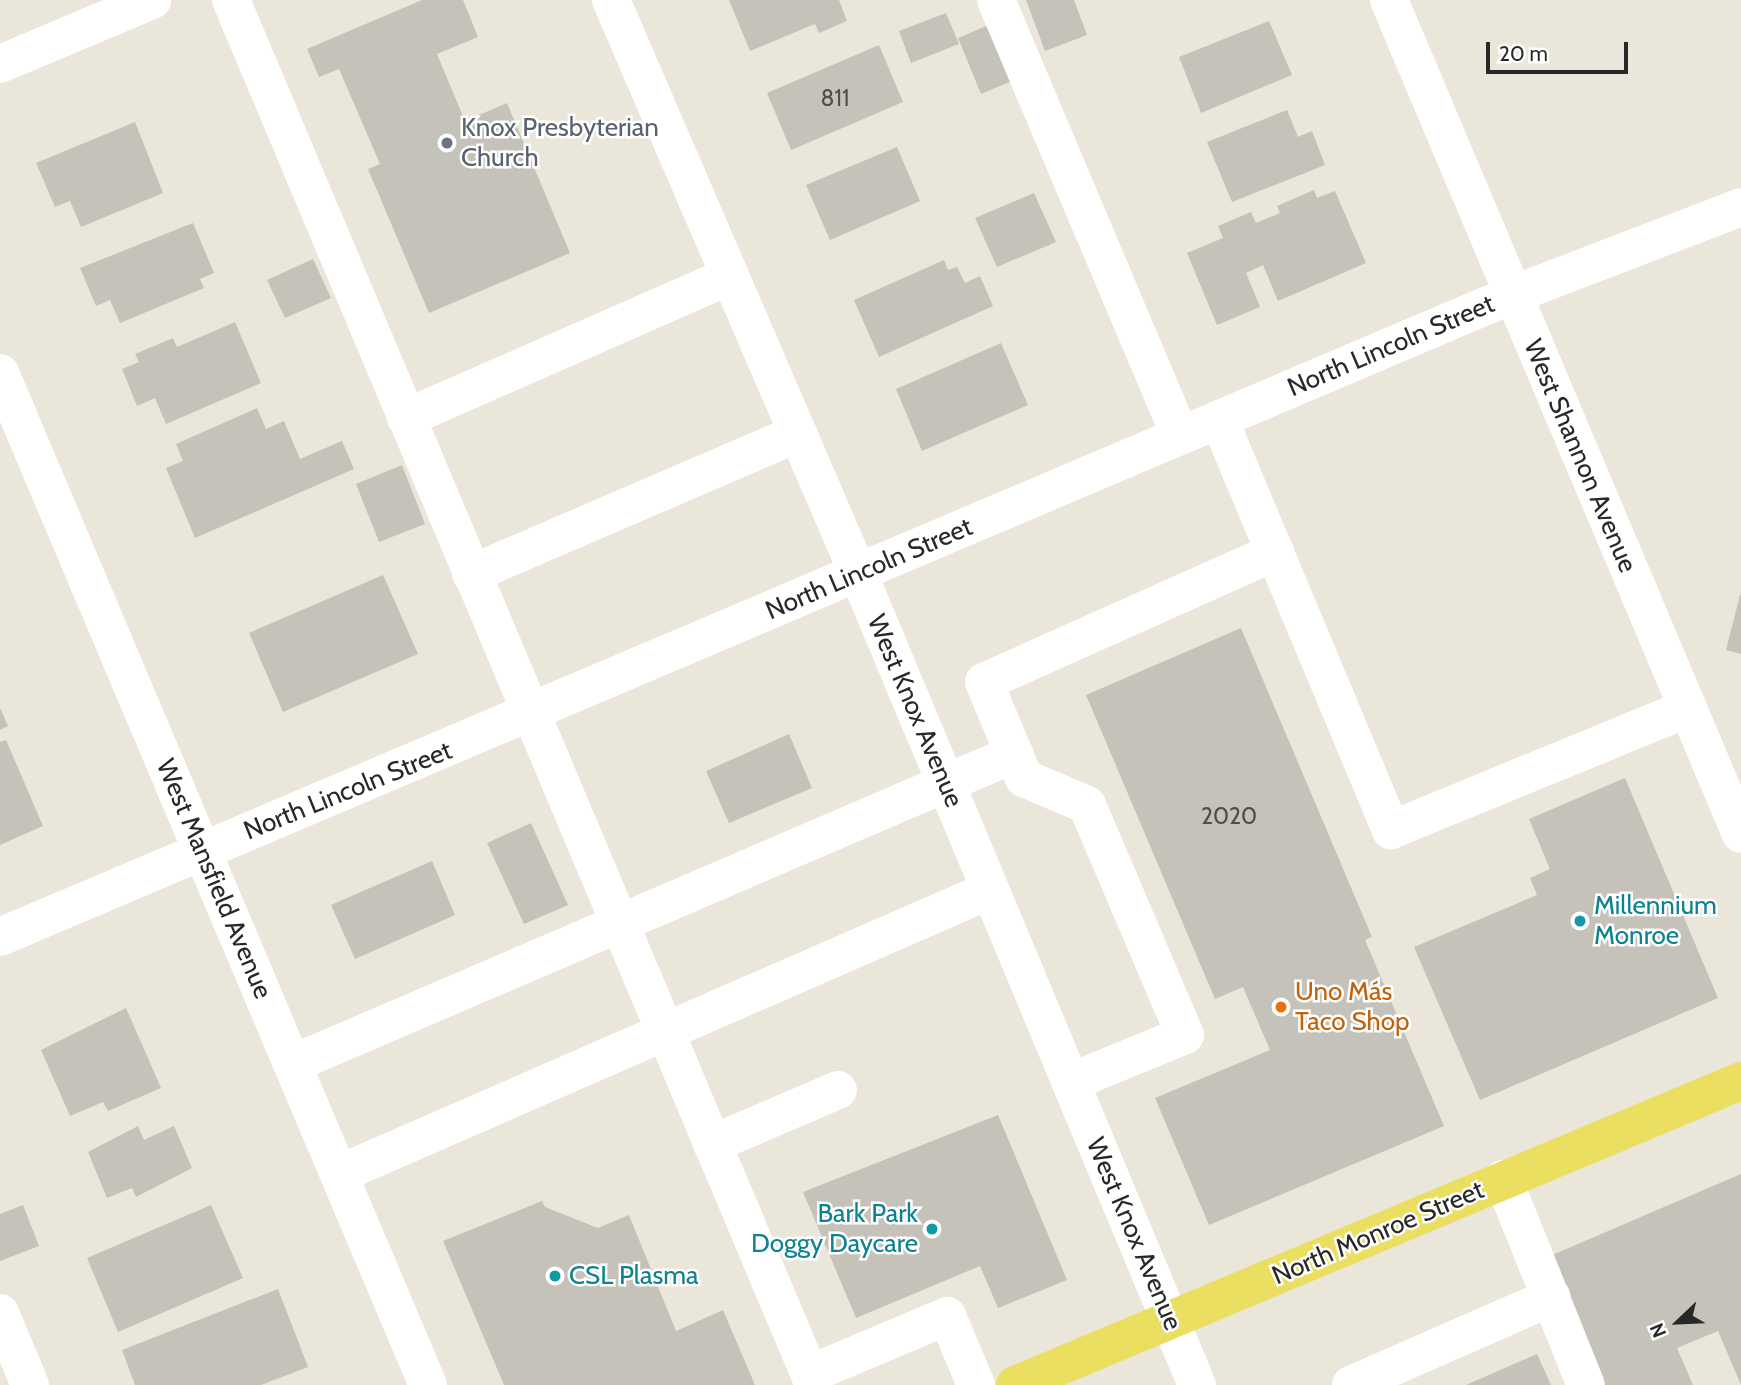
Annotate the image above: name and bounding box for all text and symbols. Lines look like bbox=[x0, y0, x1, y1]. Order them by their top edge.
scale bar bbox=[1489, 28, 1631, 72]
text: 20 m bbox=[1499, 41, 1548, 66]
house number: 811 bbox=[821, 84, 849, 112]
place label: Knox Presbyterian Church bbox=[461, 112, 659, 174]
marker: Knox Presbyterian Church bbox=[439, 135, 455, 151]
street label: North Lincoln Street bbox=[1283, 288, 1499, 404]
street label: West Shannon Avenue bbox=[1517, 335, 1643, 577]
street label: North Lincoln Street bbox=[761, 511, 977, 627]
street label: West Knox Avenue bbox=[860, 610, 970, 812]
street label: North Lincoln Street bbox=[239, 735, 457, 847]
street label: West Mansfield Avenue bbox=[149, 755, 279, 1003]
house number: 2020 bbox=[1201, 802, 1257, 830]
place label: Millennium Monroe bbox=[1594, 890, 1717, 951]
marker: Millennium Monroe bbox=[1572, 913, 1588, 929]
place label: Uno Más Taco Shop bbox=[1295, 976, 1409, 1038]
marker: Uno Más Taco Shop bbox=[1273, 999, 1289, 1015]
street label: West Knox Avenue bbox=[1079, 1133, 1189, 1335]
street label: North Monroe Street bbox=[1267, 1174, 1489, 1292]
place label: Bark Park Doggy Daycare bbox=[751, 1198, 918, 1260]
marker: Bark Park Doggy Daycare bbox=[924, 1221, 940, 1237]
place label: CSL Plasma bbox=[569, 1260, 698, 1292]
marker: CSL Plasma bbox=[547, 1268, 563, 1284]
north arrow bbox=[1643, 1287, 1713, 1357]
text: N bbox=[1645, 1320, 1671, 1341]

